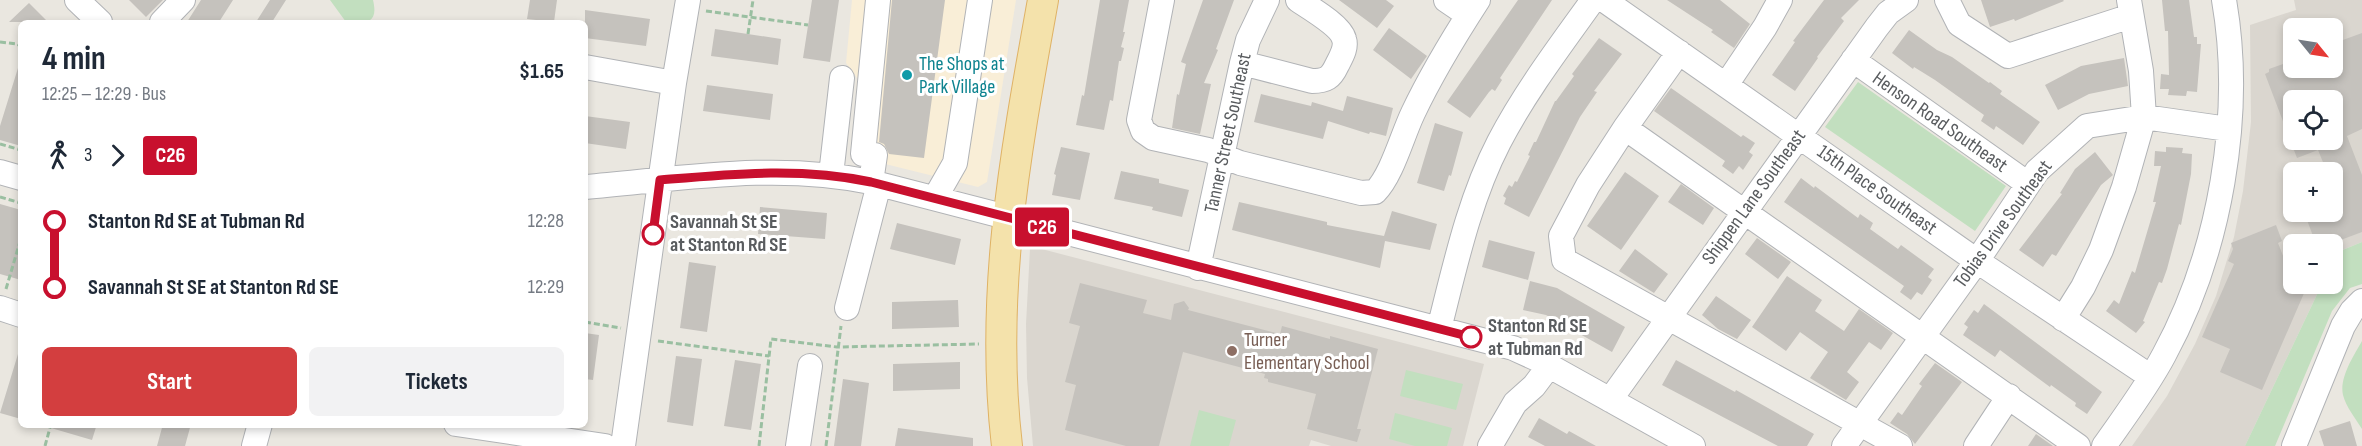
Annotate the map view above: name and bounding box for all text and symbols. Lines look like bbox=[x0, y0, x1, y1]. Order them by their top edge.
north arrow bbox=[2283, 18, 2343, 78]
map controls bbox=[2283, 18, 2343, 294]
text: 4 min bbox=[42, 39, 106, 79]
street label: Tanner Street Southeast bbox=[1199, 51, 1257, 215]
place label: The Shops at Park Village bbox=[919, 52, 1005, 99]
text: $1.65 bbox=[519, 58, 564, 85]
street label: Henson Road Southeast bbox=[1868, 66, 2012, 178]
marker: The Shops at Park Village bbox=[900, 68, 914, 82]
text: 12:25 – 12:29 · Bus bbox=[42, 82, 166, 106]
button: locate bbox=[2283, 90, 2343, 150]
street label: Shippen Lane Southeast bbox=[1697, 125, 1811, 269]
icon: walk bbox=[42, 139, 75, 172]
icon: forward bbox=[101, 139, 134, 172]
street label: 15th Place Southeast bbox=[1812, 140, 1942, 240]
text: 3 bbox=[84, 143, 92, 167]
text: C26 bbox=[155, 143, 185, 168]
street label: Tobias Drive Southeast bbox=[1949, 155, 2057, 293]
button: + bbox=[2283, 162, 2343, 222]
text: Stanton Rd SE at Tubman Rd bbox=[88, 208, 305, 235]
line badge: C26 bbox=[1008, 208, 1076, 246]
text: 12:28 bbox=[528, 209, 564, 233]
place label: Savannah St SE at Stanton Rd SE bbox=[670, 210, 787, 257]
text: C26 bbox=[1027, 215, 1057, 240]
marker: Savannah St SE at Stanton Rd SE bbox=[642, 223, 664, 245]
button: − bbox=[2283, 234, 2343, 294]
text: Savannah St SE at Stanton Rd SE bbox=[88, 274, 339, 301]
text: 12:29 bbox=[528, 275, 564, 299]
place label: Stanton Rd SE at Tubman Rd bbox=[1488, 314, 1587, 361]
marker: Stanton Rd SE at Tubman Rd bbox=[1460, 326, 1482, 348]
place label: Turner Elementary School bbox=[1244, 328, 1370, 375]
marker: Turner Elementary School bbox=[1225, 344, 1239, 358]
button: Start bbox=[42, 347, 297, 416]
button: Tickets bbox=[309, 347, 564, 416]

